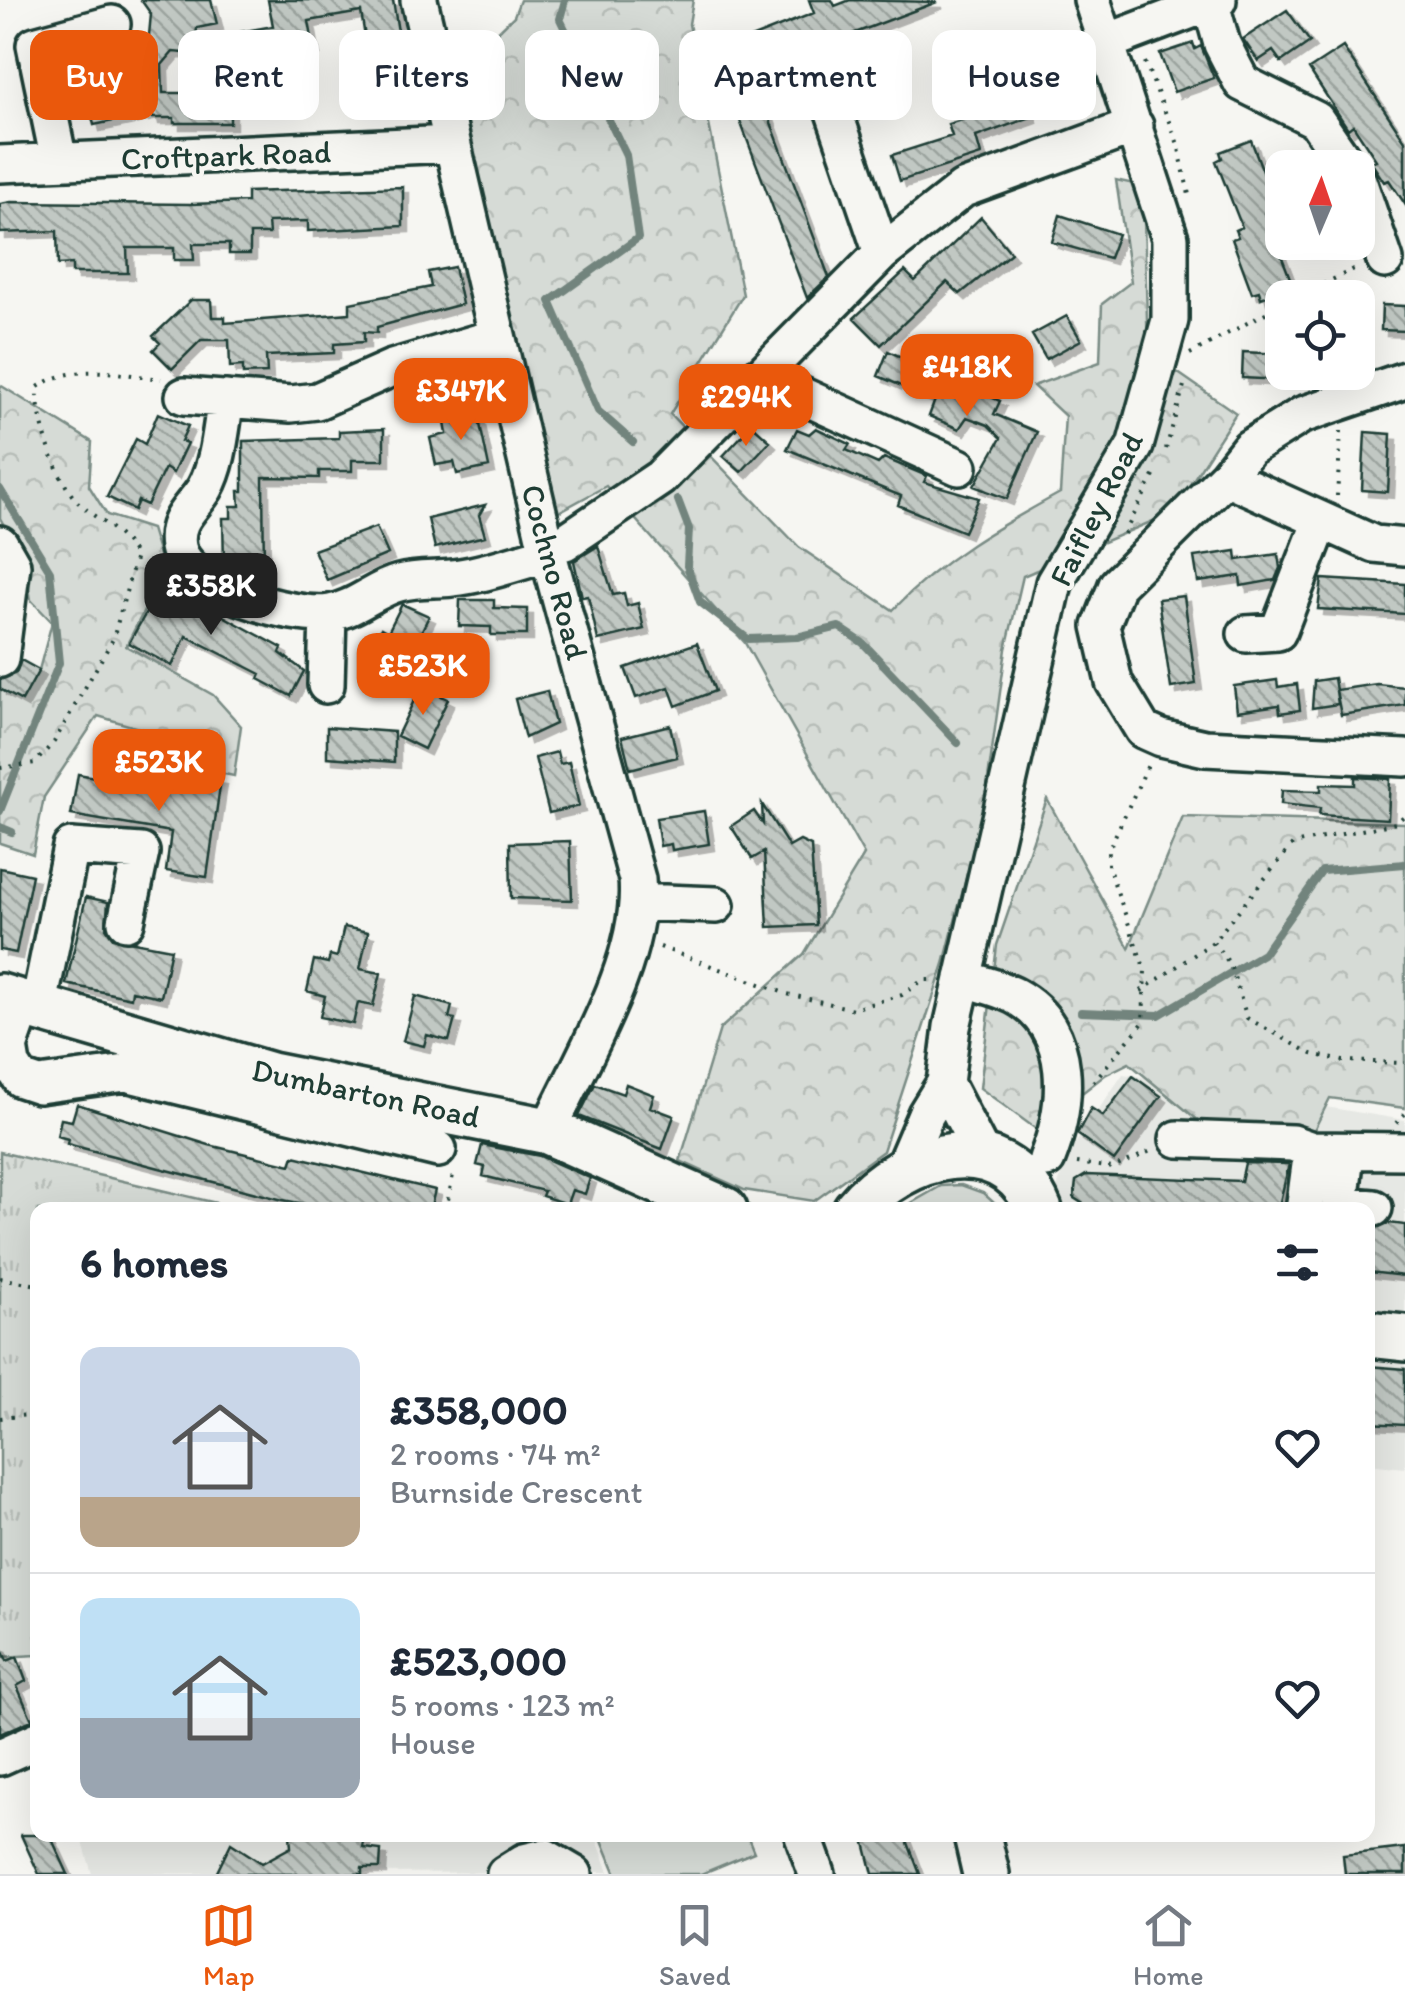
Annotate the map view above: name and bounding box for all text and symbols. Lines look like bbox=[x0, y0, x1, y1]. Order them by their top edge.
chip: Buy bbox=[30, 30, 158, 120]
chip: Rent bbox=[178, 30, 319, 120]
chip: Filters bbox=[339, 30, 505, 120]
chip: New bbox=[525, 30, 659, 120]
chip: Apartment bbox=[679, 30, 912, 120]
chip: House bbox=[932, 30, 1096, 120]
street label: Croftpark Road bbox=[120, 132, 332, 178]
north arrow bbox=[1265, 150, 1375, 260]
map controls bbox=[1265, 150, 1375, 390]
button: locate bbox=[1265, 280, 1375, 390]
pin: £418K bbox=[897, 334, 1037, 419]
text: £418K bbox=[922, 347, 1012, 385]
pin: £347K bbox=[391, 358, 531, 443]
pin: £294K bbox=[676, 364, 816, 449]
text: £347K bbox=[416, 371, 506, 409]
text: £294K bbox=[701, 377, 791, 415]
street label: Faifley Road bbox=[1041, 425, 1151, 593]
street label: Cochno Road bbox=[513, 480, 597, 664]
pin: £358K bbox=[141, 553, 281, 638]
text: £358K bbox=[166, 566, 256, 604]
pin: £523K bbox=[353, 633, 493, 718]
text: £523K bbox=[379, 646, 467, 684]
pin: £523K bbox=[89, 729, 229, 814]
text: £523K bbox=[115, 742, 203, 780]
street label: Dumbarton Road bbox=[249, 1050, 483, 1136]
icon: filters bbox=[1270, 1235, 1325, 1290]
text: 6 homes bbox=[80, 1237, 228, 1288]
text: £358,000 bbox=[390, 1384, 568, 1435]
icon: home bbox=[160, 1387, 280, 1507]
icon: heart bbox=[1270, 1420, 1325, 1475]
text: 2 rooms · 74 m² bbox=[390, 1435, 601, 1473]
text: Burnside Crescent bbox=[390, 1473, 643, 1511]
text: £523,000 bbox=[390, 1635, 567, 1686]
icon: home bbox=[160, 1638, 280, 1758]
icon: heart bbox=[1270, 1671, 1325, 1726]
text: 5 rooms · 123 m² bbox=[390, 1686, 615, 1724]
text: House bbox=[390, 1724, 476, 1762]
tab: Map bbox=[201, 1898, 256, 1992]
tab: Saved bbox=[659, 1898, 730, 1992]
tab: Home bbox=[1133, 1898, 1204, 1992]

